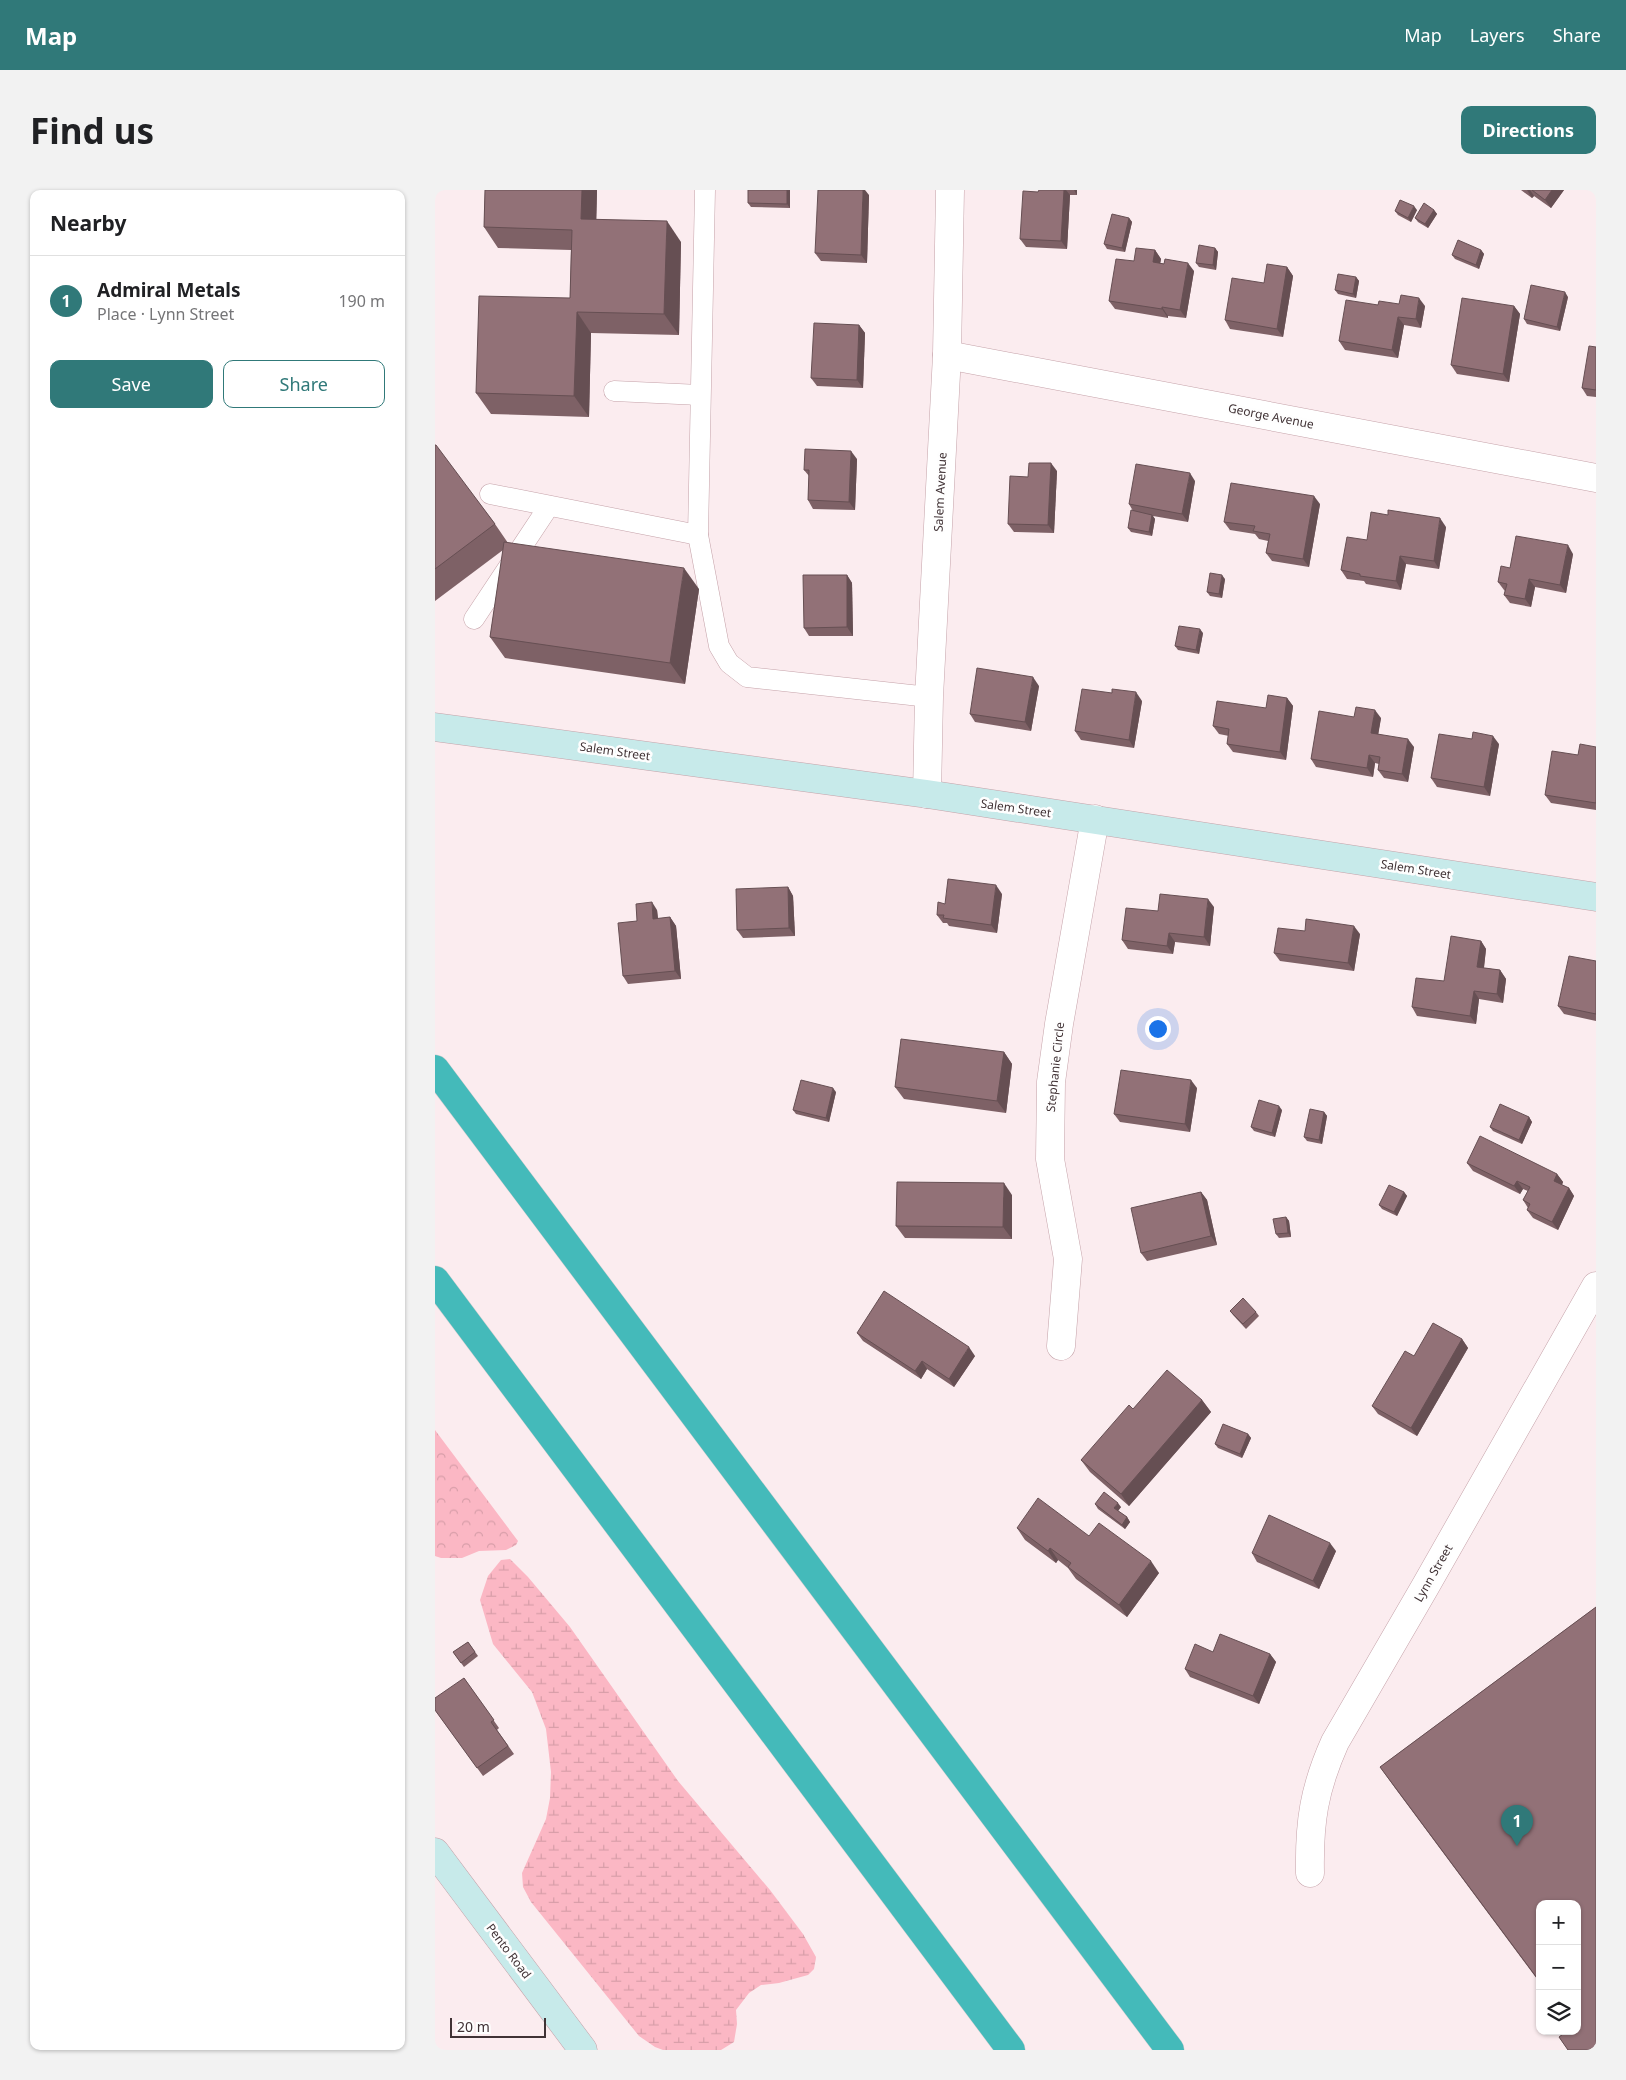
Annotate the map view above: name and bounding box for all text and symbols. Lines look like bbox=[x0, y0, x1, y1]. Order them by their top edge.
text: Map bbox=[25, 19, 77, 52]
text: Map bbox=[1404, 23, 1442, 47]
text: Layers bbox=[1470, 23, 1525, 47]
text: Share bbox=[1553, 23, 1601, 47]
button: Directions bbox=[1461, 106, 1596, 154]
text: Find us bbox=[30, 107, 154, 154]
text: Nearby bbox=[50, 209, 126, 237]
text: Admiral Metals bbox=[97, 277, 241, 303]
text: 1 bbox=[61, 290, 71, 312]
text: 190 m bbox=[338, 290, 385, 312]
text: Place · Lynn Street bbox=[97, 303, 234, 325]
button: Save bbox=[50, 360, 213, 408]
button: Share bbox=[223, 360, 385, 408]
street label: George Avenue bbox=[1227, 399, 1316, 433]
street label: Salem Avenue bbox=[929, 452, 951, 532]
street label: Salem Street bbox=[579, 738, 652, 764]
street label: Salem Street bbox=[980, 795, 1053, 821]
street label: Salem Street bbox=[1380, 855, 1453, 883]
your location bbox=[1145, 1016, 1171, 1042]
street label: Stephanie Circle bbox=[1042, 1021, 1068, 1113]
street label: Lynn Street bbox=[1410, 1541, 1457, 1605]
pin: 1 bbox=[1501, 1805, 1533, 1846]
map controls bbox=[1536, 1900, 1581, 2035]
button: + bbox=[1536, 1900, 1581, 1945]
street label: Pento Road bbox=[483, 1920, 535, 1982]
button: − bbox=[1536, 1945, 1581, 1990]
button: layers bbox=[1536, 1990, 1581, 2035]
scale bar bbox=[450, 2015, 546, 2038]
text: 20 m bbox=[457, 2017, 490, 2036]

